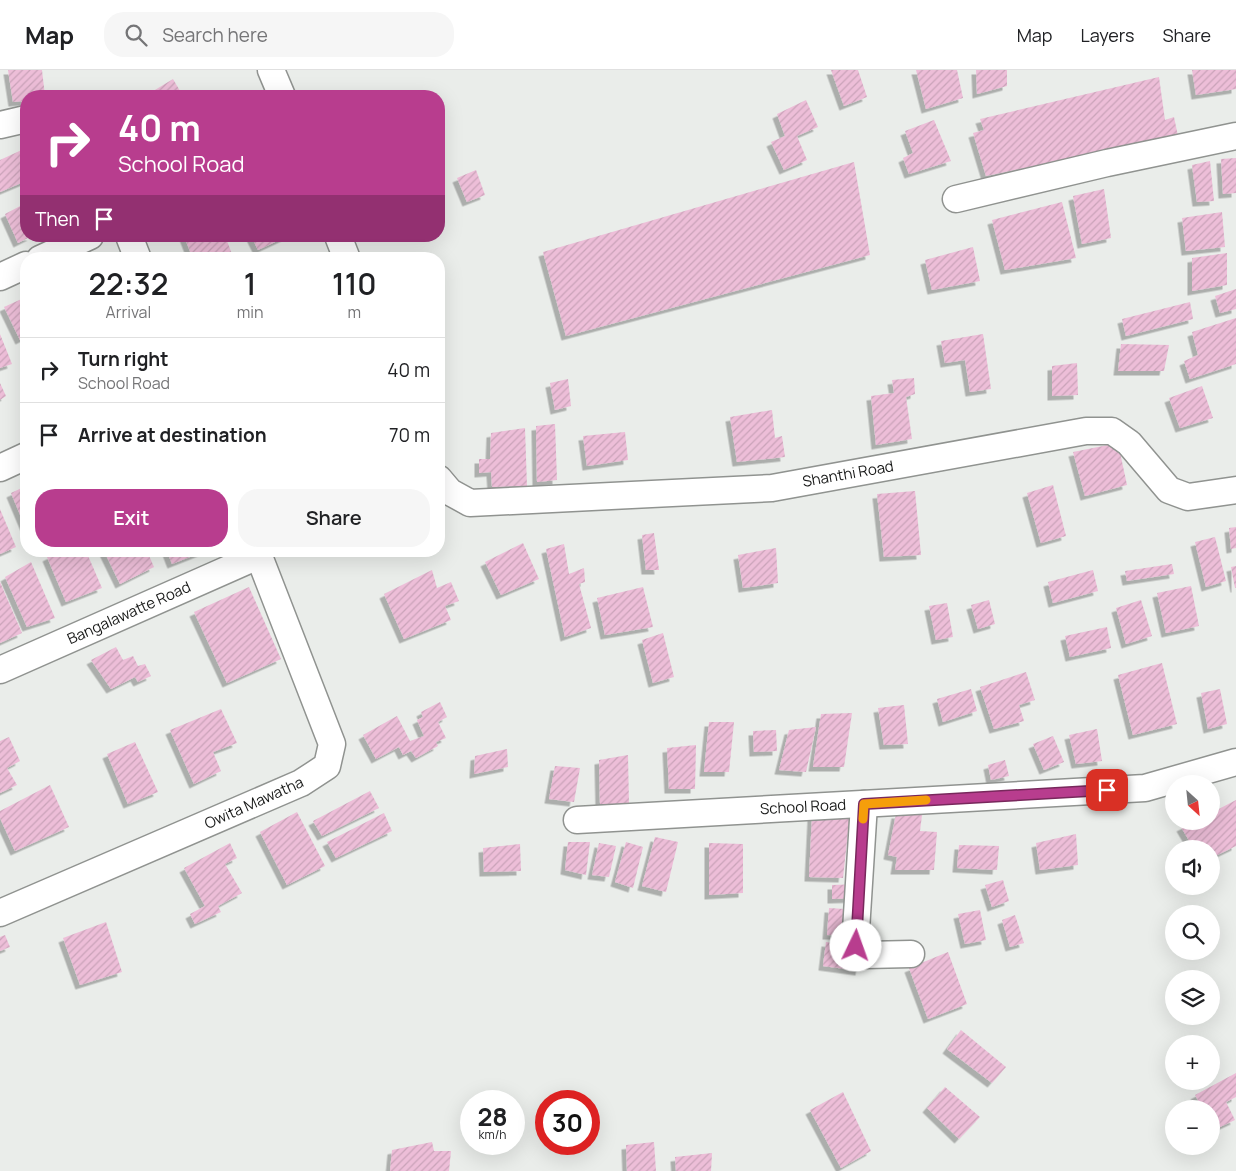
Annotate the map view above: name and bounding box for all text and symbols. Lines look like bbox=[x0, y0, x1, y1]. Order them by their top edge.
search box bbox=[104, 12, 454, 57]
text: Map bbox=[25, 18, 74, 51]
icon: search bbox=[122, 21, 150, 49]
text: Search here bbox=[162, 22, 268, 48]
text: Map bbox=[1017, 23, 1052, 47]
text: Layers bbox=[1080, 23, 1134, 47]
text: Share bbox=[1162, 23, 1211, 47]
text: 40 m bbox=[118, 104, 201, 152]
icon: right bbox=[35, 110, 100, 175]
text: School Road bbox=[118, 149, 245, 179]
icon: arrive bbox=[90, 205, 118, 233]
text: Then bbox=[35, 206, 80, 232]
text: 22:32 bbox=[88, 263, 168, 304]
text: 1 bbox=[244, 263, 256, 304]
text: 110 bbox=[332, 263, 377, 304]
text: Arrival bbox=[106, 301, 151, 323]
text: min bbox=[237, 301, 264, 323]
text: m bbox=[347, 301, 361, 323]
text: Turn right bbox=[78, 346, 168, 372]
icon: right bbox=[35, 356, 63, 384]
text: 40 m bbox=[387, 357, 430, 383]
text: School Road bbox=[78, 372, 170, 394]
icon: arrive bbox=[35, 421, 63, 449]
text: Arrive at destination bbox=[78, 422, 267, 448]
text: 70 m bbox=[389, 422, 430, 448]
street label: Shanthi Road bbox=[801, 455, 895, 492]
button: Exit bbox=[35, 489, 228, 547]
button: Share bbox=[238, 489, 430, 547]
street label: Bangalawatte Road bbox=[64, 576, 194, 649]
pin bbox=[1086, 769, 1128, 811]
street label: Owita Mawatha bbox=[201, 771, 307, 834]
north arrow bbox=[1165, 775, 1220, 830]
map controls bbox=[1165, 775, 1220, 1155]
icon: arrive bbox=[1093, 776, 1121, 804]
street label: School Road bbox=[759, 794, 847, 819]
button: sound bbox=[1165, 840, 1220, 895]
button: search bbox=[1165, 905, 1220, 960]
position arrow bbox=[829, 919, 881, 971]
button: layers bbox=[1165, 970, 1220, 1025]
button: + bbox=[1165, 1035, 1220, 1090]
speed limit sign: 30 bbox=[535, 1090, 600, 1155]
text: 28 bbox=[477, 1099, 508, 1134]
button: − bbox=[1165, 1100, 1220, 1155]
text: km/h bbox=[479, 1126, 506, 1143]

